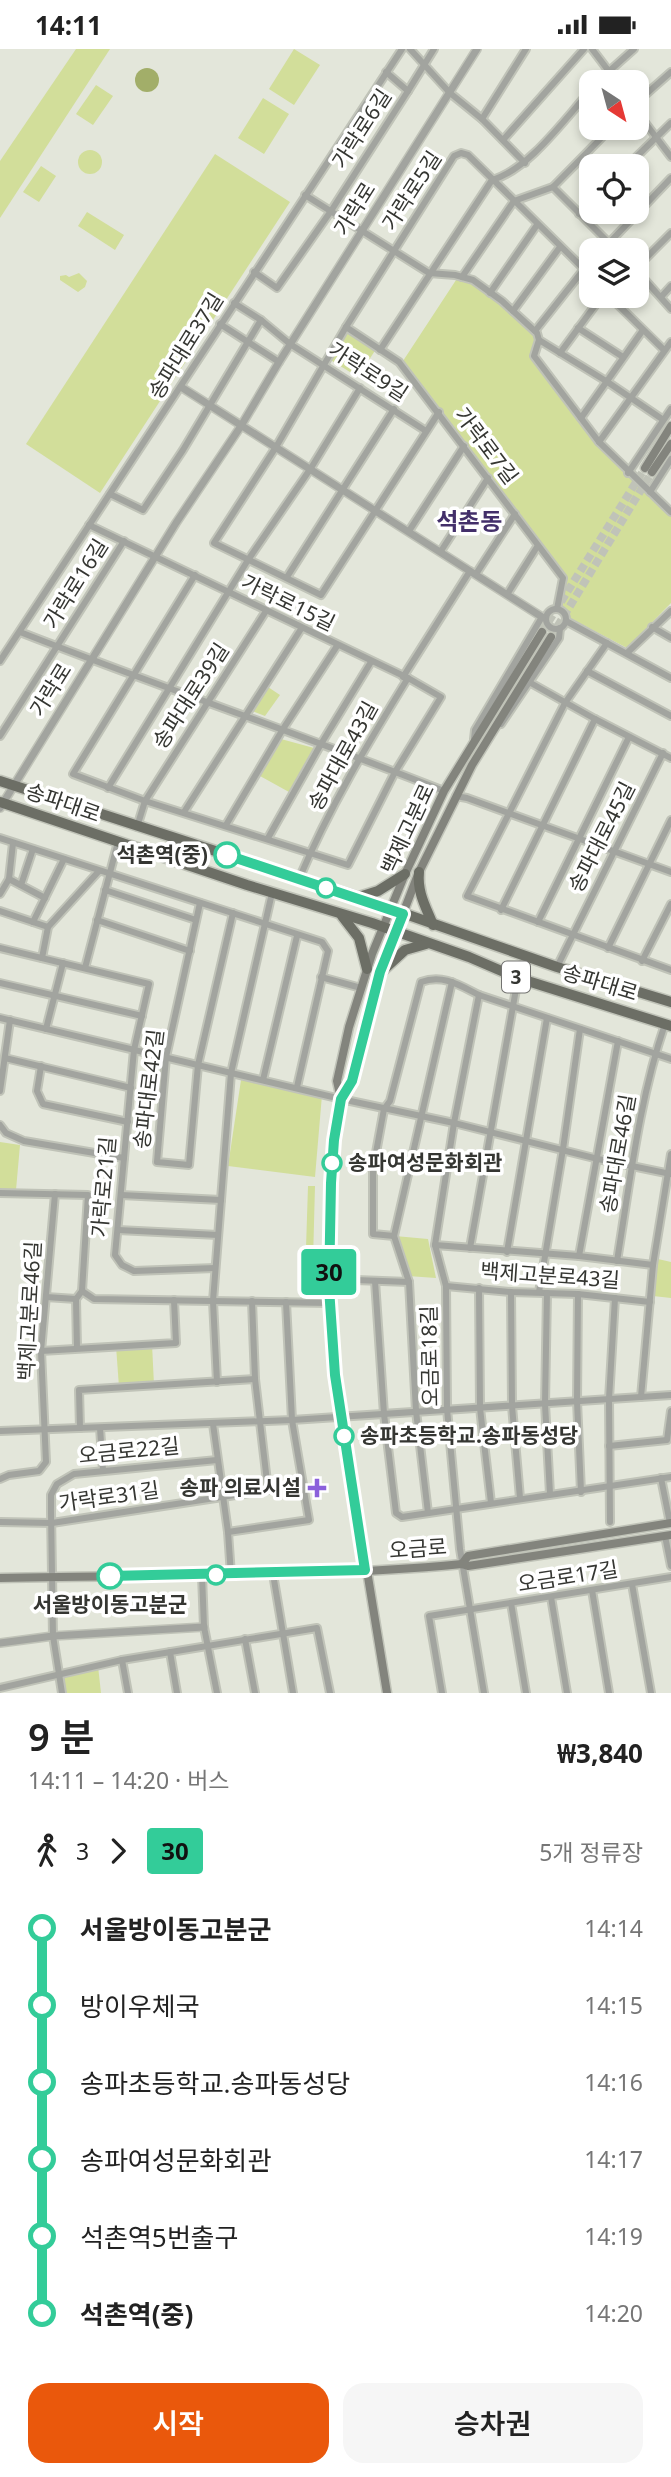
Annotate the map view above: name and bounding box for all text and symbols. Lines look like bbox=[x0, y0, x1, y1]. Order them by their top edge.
text: 14:11 bbox=[35, 7, 102, 43]
north arrow bbox=[579, 70, 649, 140]
map controls bbox=[579, 70, 649, 308]
street label: 가락로6길 bbox=[325, 83, 397, 174]
street label: 가락로5길 bbox=[375, 145, 447, 236]
button: locate bbox=[579, 154, 649, 224]
street label: 가락로 bbox=[327, 176, 381, 240]
button: layers bbox=[579, 238, 649, 308]
street label: 송파대로37길 bbox=[141, 287, 229, 404]
street label: 가락로9길 bbox=[323, 335, 414, 407]
street label: 가락로7길 bbox=[449, 401, 525, 489]
district label: 석촌동 bbox=[436, 504, 502, 537]
street label: 가락로16길 bbox=[36, 533, 114, 634]
street label: 가락로15길 bbox=[237, 567, 340, 637]
street label: 송파대로39길 bbox=[146, 637, 235, 754]
street label: 가락로 bbox=[23, 657, 77, 721]
street label: 송파대로43길 bbox=[301, 696, 384, 815]
street label: 송파대로 bbox=[22, 776, 104, 828]
street label: 송파대로45길 bbox=[561, 776, 641, 897]
street label: 백제고분로 bbox=[374, 779, 440, 878]
place label: 석촌역(중) bbox=[116, 840, 208, 868]
marker: 석촌역(중) bbox=[214, 842, 240, 868]
unlabelled marker bbox=[316, 878, 336, 898]
street label: 송파대로 bbox=[559, 957, 641, 1007]
road number: 3 bbox=[502, 961, 530, 993]
street label: 송파대로42길 bbox=[127, 1027, 169, 1150]
street label: 송파대로46길 bbox=[593, 1092, 641, 1216]
street label: 가락로21길 bbox=[85, 1135, 121, 1239]
place label: 송파여성문화회관 bbox=[348, 1148, 503, 1176]
marker: 송파여성문화회관 bbox=[322, 1153, 342, 1173]
street label: 백제고분로46길 bbox=[11, 1240, 47, 1382]
line badge: 30 bbox=[298, 1249, 360, 1295]
text: 30 bbox=[315, 1255, 343, 1288]
street label: 백제고분로43길 bbox=[479, 1256, 621, 1294]
street label: 오금로18길 bbox=[414, 1305, 444, 1407]
place label: 송파초등학교.송파동성당 bbox=[360, 1421, 578, 1449]
marker: 송파초등학교.송파동성당 bbox=[334, 1426, 354, 1446]
street label: 오금로22길 bbox=[77, 1431, 181, 1469]
place label: 송파 의료시설 bbox=[180, 1473, 301, 1501]
street label: 가락로31길 bbox=[57, 1475, 161, 1517]
marker: 송파 의료시설 bbox=[307, 1478, 327, 1498]
street label: 오금로 bbox=[388, 1532, 448, 1564]
street label: 오금로17길 bbox=[516, 1554, 620, 1598]
marker: 서울방이동고분군 bbox=[97, 1563, 123, 1589]
unlabelled marker bbox=[206, 1565, 226, 1585]
place label: 서울방이동고분군 bbox=[33, 1590, 187, 1618]
text: 9 분 bbox=[28, 1710, 95, 1762]
text: ₩3,840 bbox=[557, 1735, 643, 1771]
text: 14:11 – 14:20 · 버스 bbox=[28, 1764, 229, 1796]
icon: walk bbox=[28, 1832, 66, 1870]
icon: forward bbox=[99, 1832, 137, 1870]
text: 30 bbox=[161, 1834, 189, 1867]
text: 3 bbox=[76, 1835, 89, 1867]
text: 5개 정류장 bbox=[539, 1836, 643, 1868]
text: 서울방이동고분군 bbox=[80, 1911, 271, 1947]
text: 14:14 bbox=[584, 1912, 643, 1944]
text: 방이우체국 bbox=[80, 1988, 200, 2024]
text: 14:15 bbox=[584, 1989, 643, 2021]
text: 송파초등학교.송파동성당 bbox=[80, 2065, 350, 2101]
text: 14:16 bbox=[584, 2066, 643, 2098]
text: 송파여성문화회관 bbox=[80, 2142, 271, 2178]
text: 14:17 bbox=[584, 2143, 643, 2175]
text: 석촌역5번출구 bbox=[80, 2219, 238, 2255]
text: 14:19 bbox=[584, 2220, 643, 2252]
text: 석촌역(중) bbox=[80, 2296, 193, 2332]
text: 14:20 bbox=[584, 2297, 643, 2329]
button: 시작 bbox=[28, 2383, 329, 2463]
button: 승차권 bbox=[343, 2383, 643, 2463]

